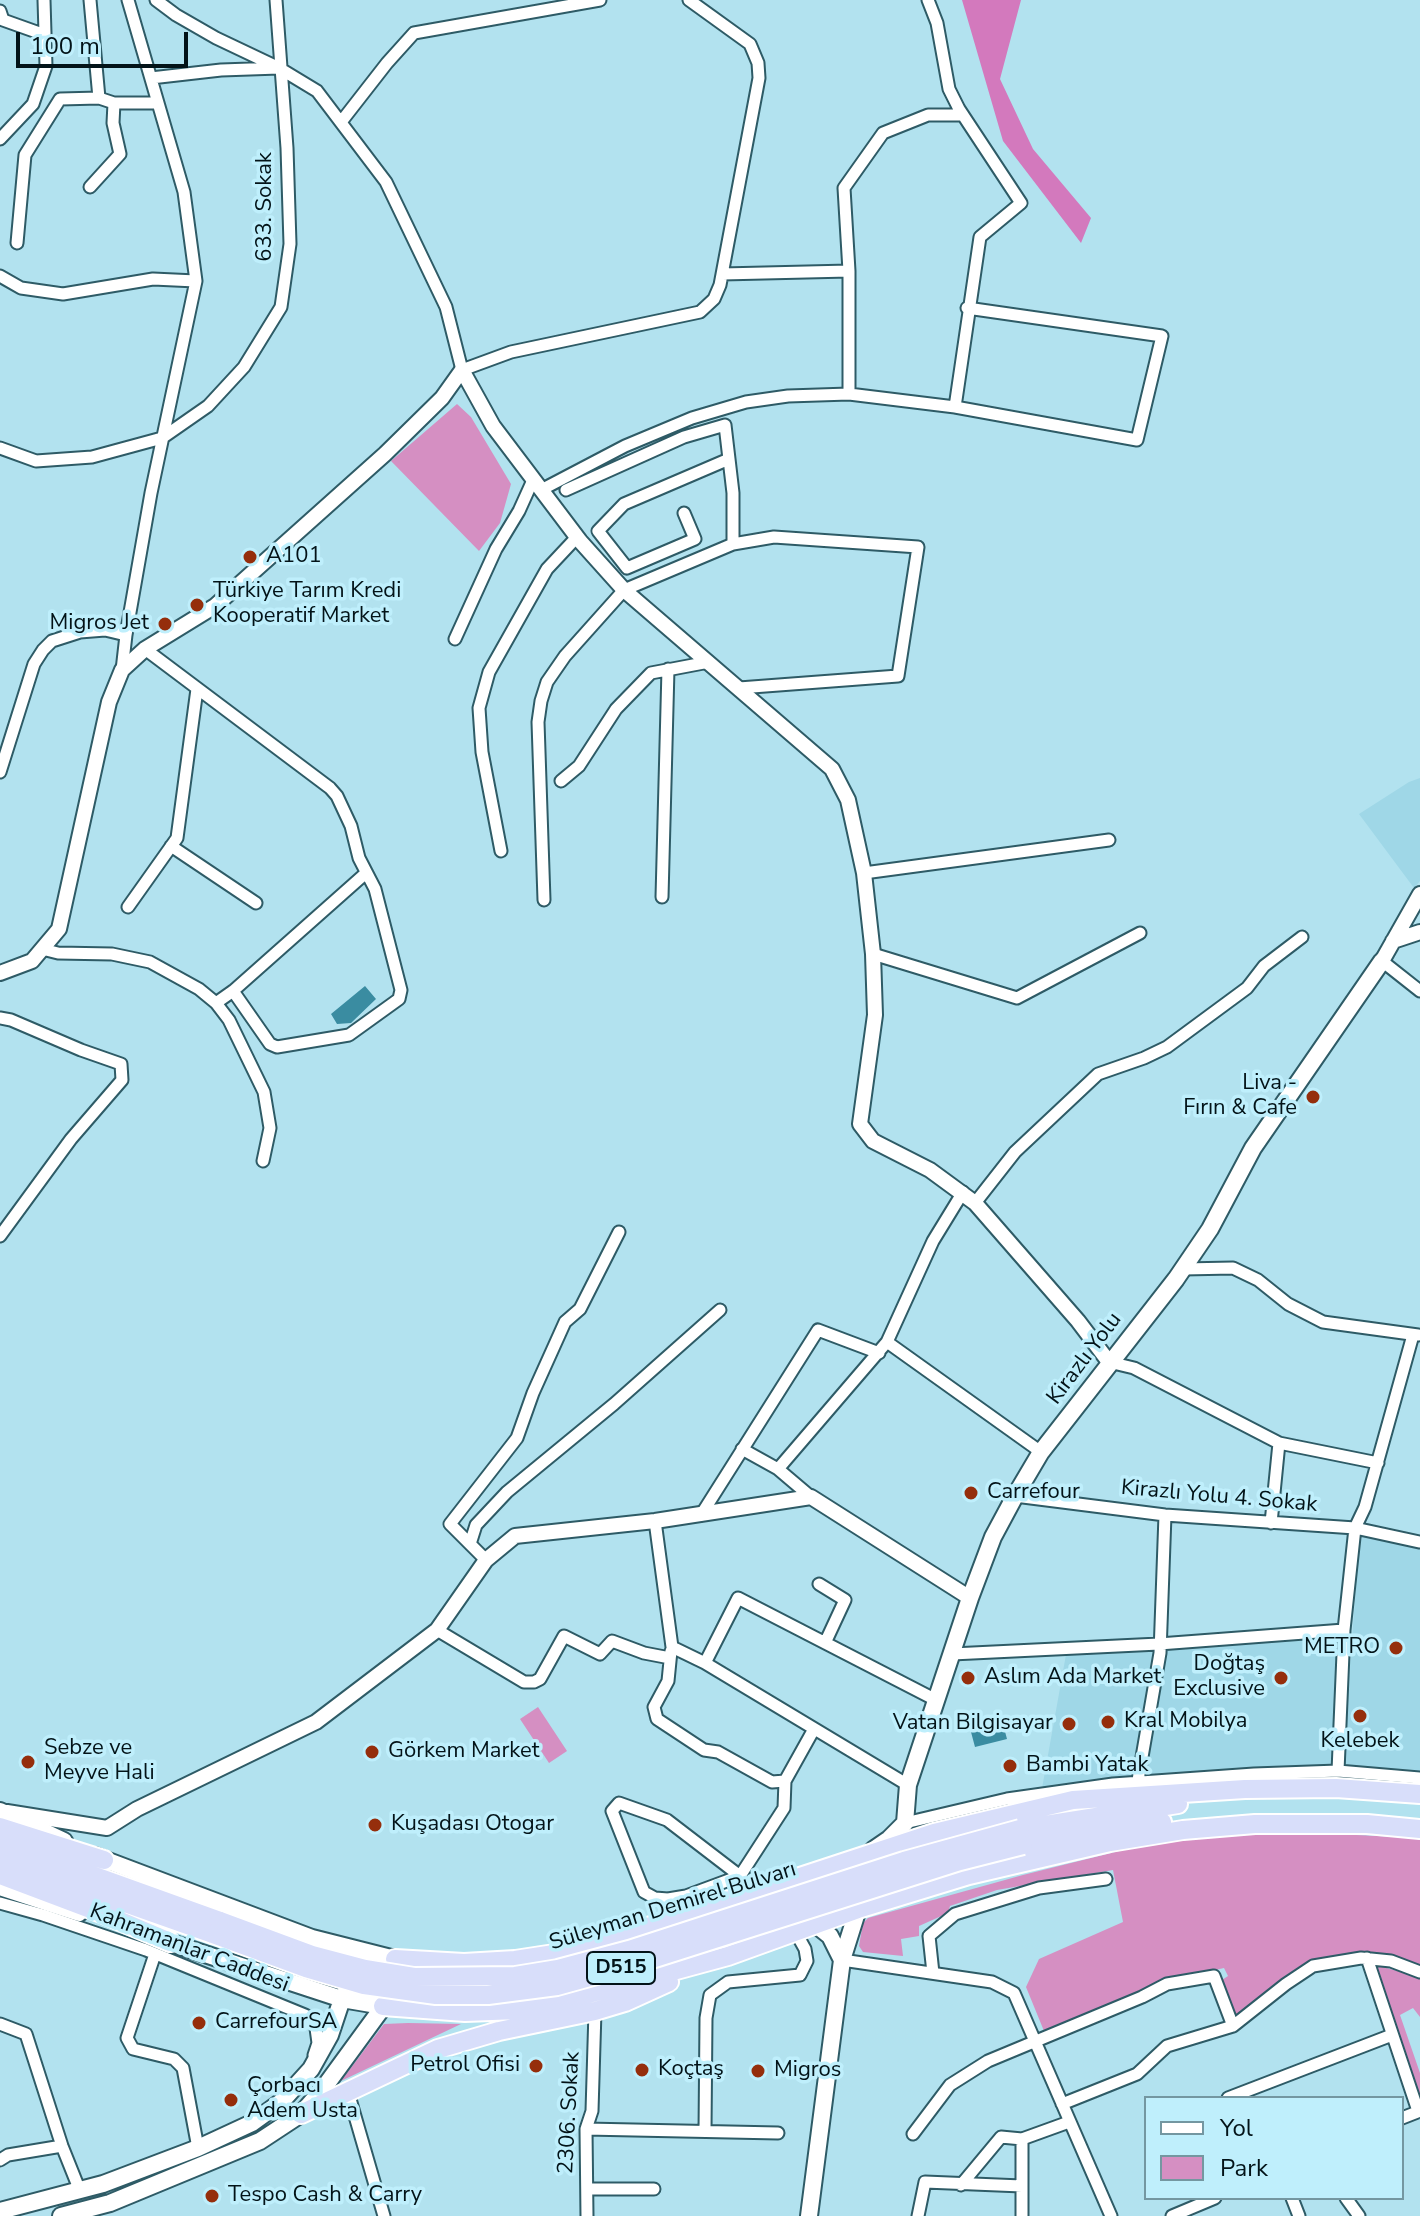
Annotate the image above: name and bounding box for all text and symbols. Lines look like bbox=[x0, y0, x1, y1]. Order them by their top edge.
scale bar bbox=[20, 16, 192, 66]
text: 100 m bbox=[30, 30, 100, 62]
street label: 633. Sokak bbox=[253, 152, 279, 262]
place label: A101 bbox=[266, 544, 322, 570]
marker: A101 bbox=[241, 548, 259, 566]
place label: Türkiye Tarım Kredi Kooperatif Market bbox=[213, 579, 401, 630]
marker: Türkiye Tarım Kredi Kooperatif Market bbox=[188, 596, 206, 614]
place label: Migros Jet bbox=[49, 611, 149, 637]
marker: Migros Jet bbox=[156, 615, 174, 633]
place label: Liva - Fırın & Cafe bbox=[1183, 1071, 1297, 1122]
marker: Liva - Fırın & Cafe bbox=[1304, 1088, 1322, 1106]
street label: Kirazlı Yolu bbox=[1042, 1308, 1128, 1410]
street label: Kirazlı Yolu 4. Sokak bbox=[1120, 1475, 1318, 1519]
place label: Carrefour bbox=[987, 1480, 1080, 1506]
marker: Carrefour bbox=[962, 1484, 980, 1502]
place label: METRO bbox=[1304, 1635, 1380, 1661]
marker: METRO bbox=[1387, 1639, 1405, 1657]
place label: Doğtaş Exclusive bbox=[1173, 1652, 1265, 1704]
place label: Aslım Ada Market bbox=[984, 1665, 1161, 1691]
marker: Aslım Ada Market bbox=[959, 1669, 977, 1687]
marker: Doğtaş Exclusive bbox=[1272, 1669, 1290, 1687]
marker: Kelebek bbox=[1351, 1707, 1369, 1725]
place label: Kral Mobilya bbox=[1124, 1709, 1247, 1735]
place label: Vatan Bilgisayar bbox=[893, 1711, 1053, 1737]
marker: Kral Mobilya bbox=[1099, 1713, 1117, 1731]
marker: Vatan Bilgisayar bbox=[1060, 1715, 1078, 1733]
place label: Kelebek bbox=[1321, 1729, 1399, 1755]
place label: Sebze ve Meyve Hali bbox=[44, 1736, 155, 1788]
place label: Görkem Market bbox=[388, 1739, 539, 1765]
marker: Görkem Market bbox=[363, 1743, 381, 1761]
marker: Sebze ve Meyve Hali bbox=[19, 1753, 37, 1771]
place label: Bambi Yatak bbox=[1026, 1753, 1148, 1779]
marker: Bambi Yatak bbox=[1001, 1757, 1019, 1775]
place label: Kuşadası Otogar bbox=[391, 1812, 554, 1838]
marker: Kuşadası Otogar bbox=[366, 1816, 384, 1834]
street label: Süleyman Demirel Bulvarı bbox=[546, 1857, 800, 1957]
street label: Kahramanlar Caddesi bbox=[86, 1899, 292, 1999]
road number: D515 bbox=[587, 1952, 655, 1984]
place label: CarrefourSA bbox=[215, 2010, 337, 2036]
marker: CarrefourSA bbox=[190, 2014, 208, 2032]
street label: 2306. Sokak bbox=[554, 2051, 586, 2175]
place label: Petrol Ofisi bbox=[410, 2053, 520, 2079]
marker: Petrol Ofisi bbox=[527, 2057, 545, 2075]
place label: Koçtaş bbox=[658, 2057, 724, 2083]
place label: Migros bbox=[774, 2058, 841, 2084]
marker: Koçtaş bbox=[633, 2061, 651, 2079]
marker: Migros bbox=[749, 2062, 767, 2080]
place label: Çorbacı Adem Usta bbox=[247, 2074, 358, 2126]
marker: Çorbacı Adem Usta bbox=[222, 2091, 240, 2109]
legend bbox=[1144, 2096, 1404, 2200]
text: Yol bbox=[1220, 2112, 1253, 2144]
text: Park bbox=[1220, 2152, 1268, 2184]
place label: Tespo Cash & Carry bbox=[228, 2183, 422, 2209]
marker: Tespo Cash & Carry bbox=[203, 2187, 221, 2205]

